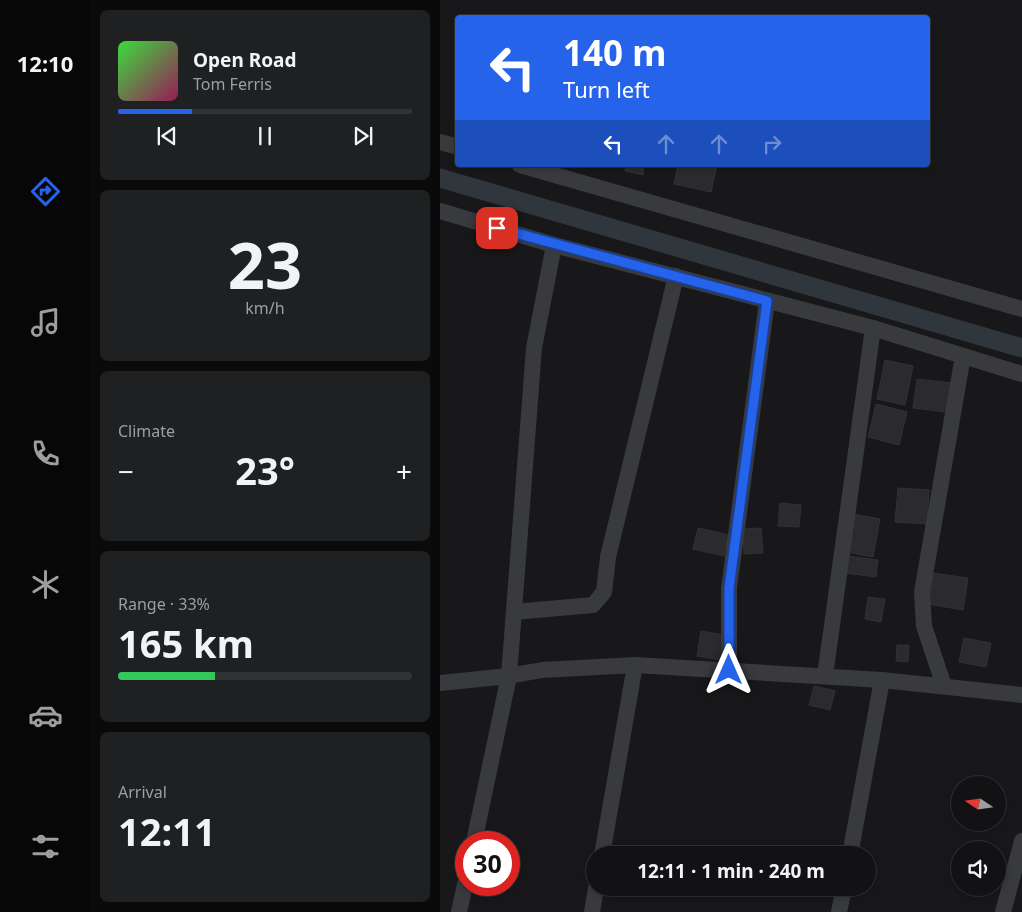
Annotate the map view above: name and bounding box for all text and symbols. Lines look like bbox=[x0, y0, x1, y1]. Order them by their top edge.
text: 140 m bbox=[563, 29, 666, 76]
icon: left bbox=[480, 35, 545, 100]
text: Open Road bbox=[193, 47, 296, 73]
text: 12:10 bbox=[17, 48, 73, 78]
text: Tom Ferris bbox=[193, 73, 272, 95]
text: Turn left bbox=[563, 74, 650, 104]
icon: previous bbox=[153, 122, 181, 150]
icon: pause bbox=[251, 122, 279, 150]
icon: next bbox=[349, 122, 377, 150]
icon: left bbox=[599, 130, 627, 158]
icon: ahead bbox=[652, 130, 680, 158]
icon: ahead bbox=[705, 130, 733, 158]
icon: right bbox=[758, 130, 786, 158]
icon: directions bbox=[28, 174, 63, 209]
pin bbox=[476, 207, 518, 249]
icon: arrive bbox=[483, 214, 511, 242]
text: 23 bbox=[228, 220, 302, 308]
text: km/h bbox=[245, 297, 285, 319]
icon: music bbox=[28, 305, 63, 340]
text: Climate bbox=[118, 420, 175, 442]
icon: phone bbox=[28, 436, 63, 471]
text: 23° bbox=[235, 444, 295, 496]
text: − bbox=[118, 452, 134, 490]
text: + bbox=[396, 452, 412, 490]
icon: climate bbox=[28, 567, 63, 602]
text: Range · 33% bbox=[118, 593, 210, 615]
text: 165 km bbox=[118, 617, 254, 669]
position arrow bbox=[702, 643, 754, 695]
icon: car bbox=[28, 698, 63, 733]
north arrow bbox=[951, 776, 1006, 831]
map controls bbox=[951, 776, 1006, 896]
text: Arrival bbox=[118, 781, 167, 803]
text: 12:11 bbox=[118, 805, 216, 857]
icon: filters bbox=[28, 829, 63, 864]
speed limit sign: 30 bbox=[455, 831, 520, 896]
button: sound bbox=[951, 841, 1006, 896]
text: 12:11 · 1 min · 240 m bbox=[637, 858, 825, 884]

